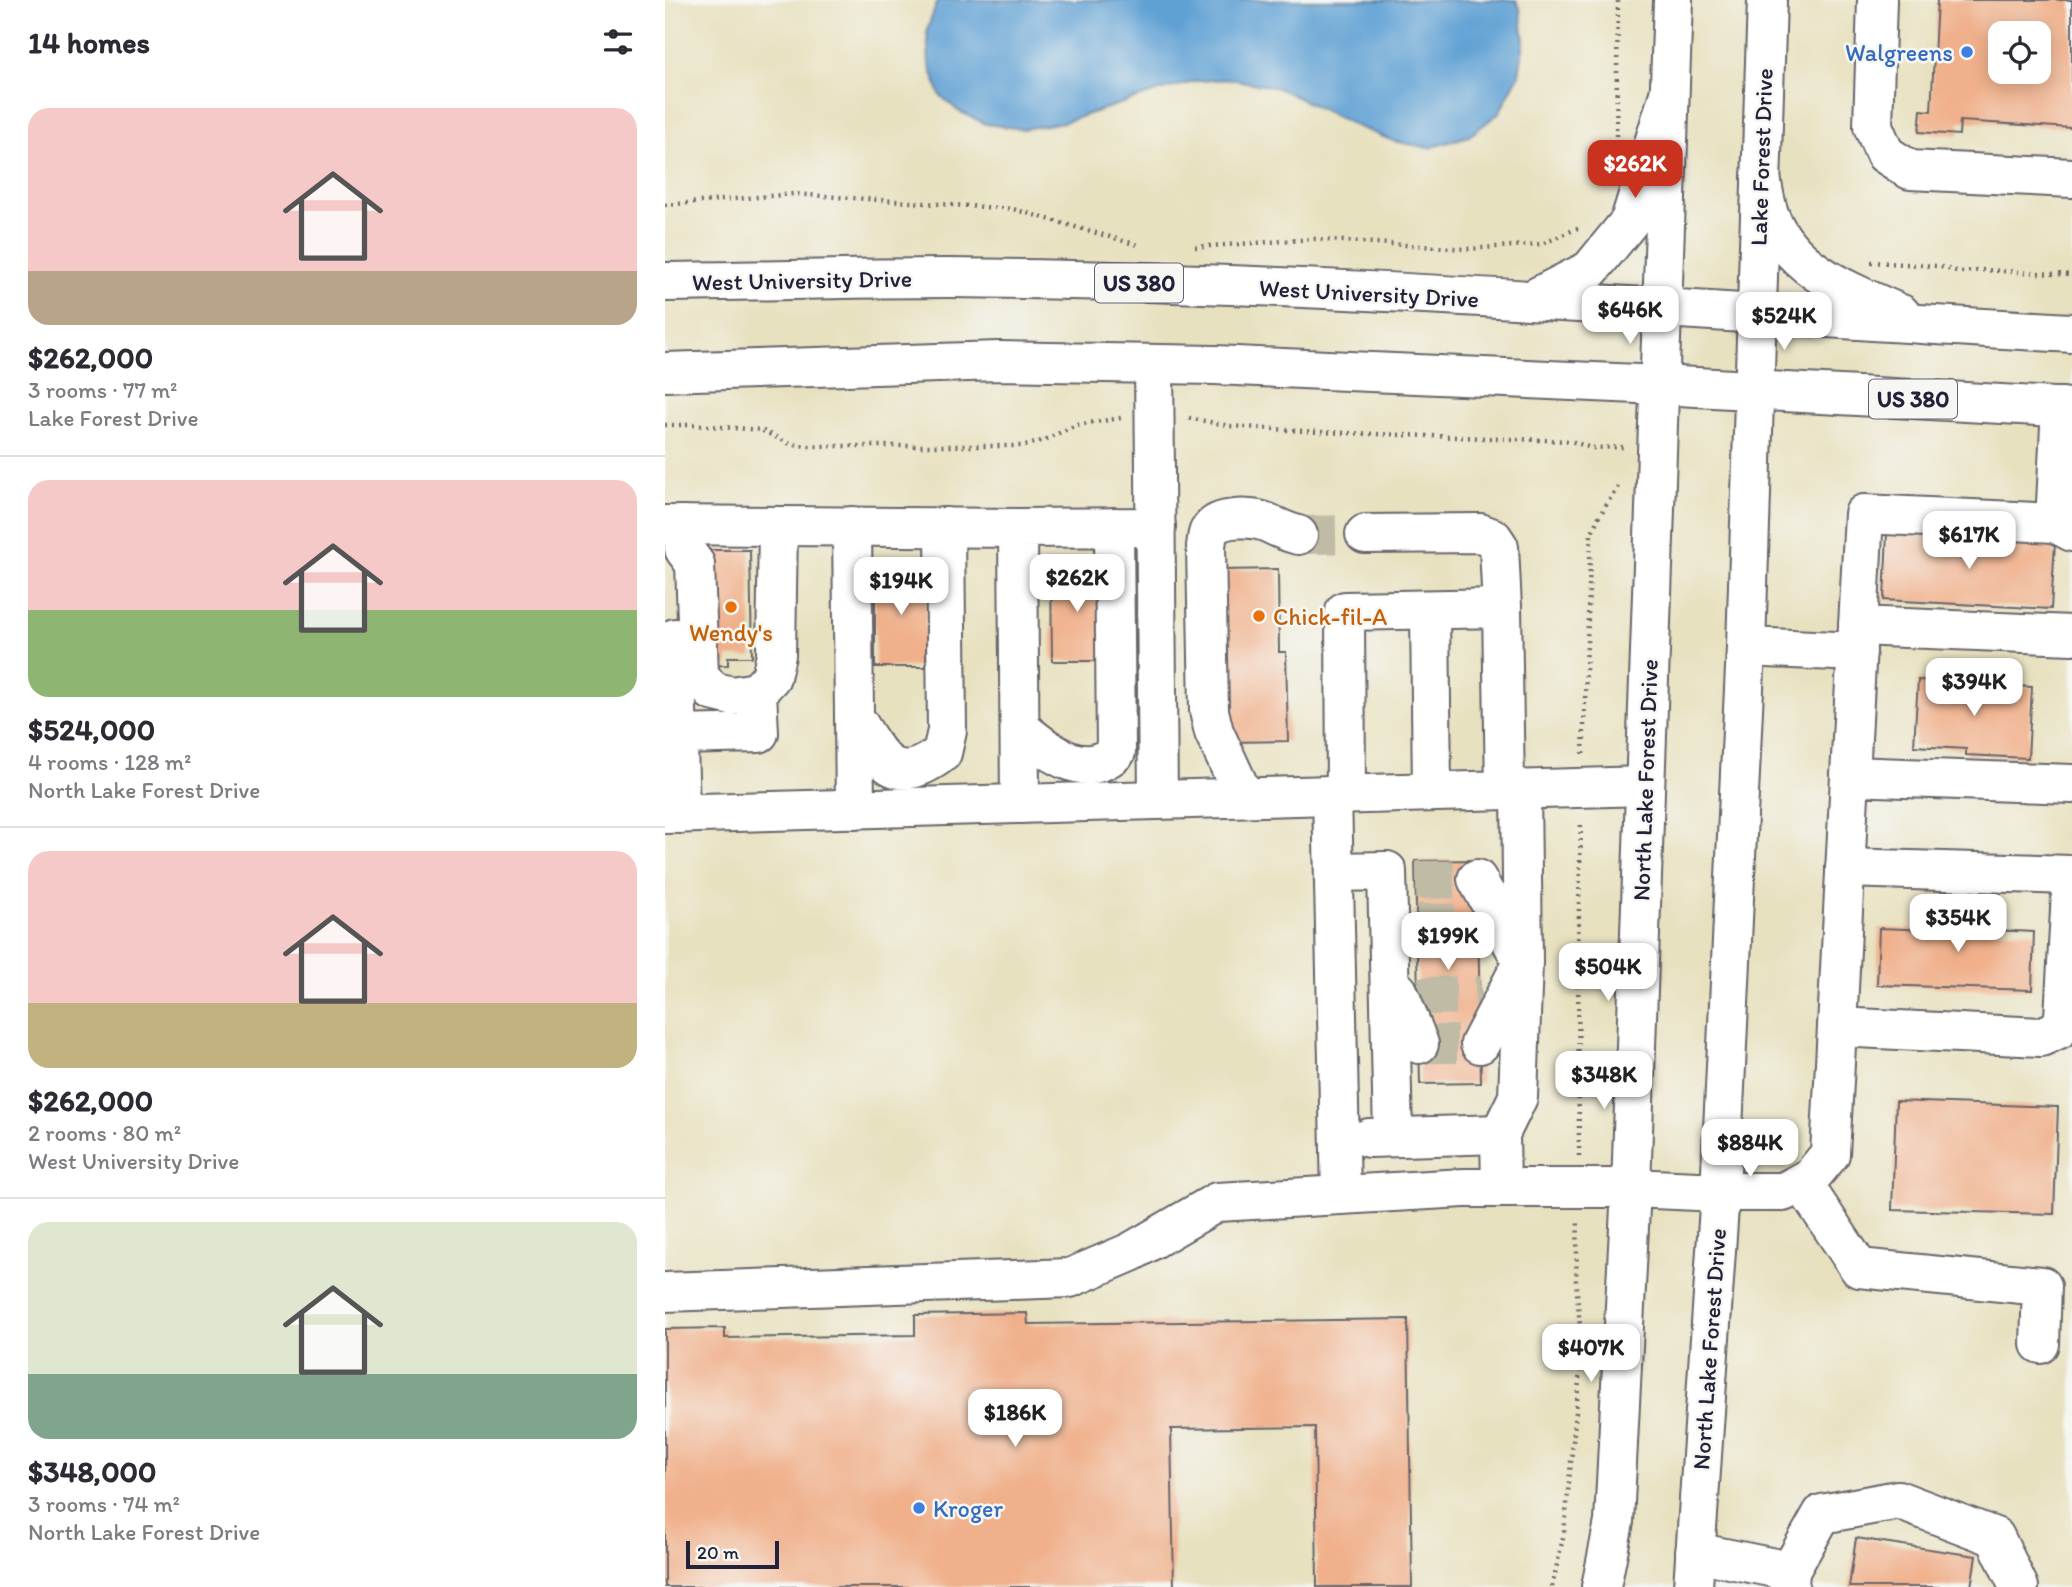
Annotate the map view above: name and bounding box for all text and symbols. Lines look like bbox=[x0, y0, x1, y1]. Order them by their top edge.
map controls bbox=[1988, 21, 2051, 84]
button: locate bbox=[1988, 21, 2051, 84]
icon: filters bbox=[599, 23, 637, 61]
text: 14 homes bbox=[28, 24, 150, 61]
place label: Walgreens bbox=[1845, 38, 1953, 67]
marker: Walgreens bbox=[1959, 44, 1975, 60]
street label: Lake Forest Drive bbox=[1743, 68, 1779, 246]
pin: $262K bbox=[1586, 140, 1684, 200]
text: $262K bbox=[1604, 149, 1666, 177]
icon: home bbox=[270, 153, 396, 279]
street label: West University Drive bbox=[692, 264, 912, 296]
road number: US 380 bbox=[1095, 264, 1183, 302]
street label: West University Drive bbox=[1258, 273, 1480, 313]
pin: $646K bbox=[1581, 286, 1679, 346]
pin: $524K bbox=[1735, 292, 1833, 352]
text: $646K bbox=[1598, 295, 1662, 323]
text: $524K bbox=[1752, 301, 1816, 329]
text: $262,000 bbox=[28, 339, 153, 376]
text: 3 rooms · 77 m² bbox=[28, 376, 178, 404]
road number: US 380 bbox=[1869, 380, 1957, 418]
text: Lake Forest Drive bbox=[28, 404, 199, 432]
pin: $617K bbox=[1920, 512, 2018, 571]
text: $617K bbox=[1939, 520, 1999, 548]
icon: home bbox=[270, 525, 396, 651]
pin: $262K bbox=[1028, 554, 1126, 614]
pin: $194K bbox=[852, 558, 950, 617]
text: $262K bbox=[1046, 563, 1108, 591]
text: $194K bbox=[870, 566, 932, 594]
marker: Wendy's bbox=[723, 599, 739, 615]
place label: Chick-fil-A bbox=[1273, 602, 1387, 631]
marker: Chick-fil-A bbox=[1251, 608, 1267, 624]
place label: Wendy's bbox=[689, 618, 773, 647]
street label: North Lake Forest Drive bbox=[1626, 658, 1664, 902]
pin: $394K bbox=[1925, 658, 2023, 718]
text: $394K bbox=[1942, 667, 2006, 695]
text: $524,000 bbox=[28, 711, 155, 748]
text: 4 rooms · 128 m² bbox=[28, 748, 191, 776]
text: North Lake Forest Drive bbox=[28, 776, 260, 804]
pin: $354K bbox=[1909, 894, 2007, 954]
icon: home bbox=[270, 896, 396, 1022]
text: $354K bbox=[1926, 903, 1990, 931]
pin: $199K bbox=[1399, 912, 1497, 972]
text: $199K bbox=[1417, 921, 1479, 949]
pin: $504K bbox=[1559, 944, 1657, 1003]
text: $504K bbox=[1575, 952, 1641, 980]
pin: $348K bbox=[1555, 1052, 1653, 1111]
text: $348K bbox=[1571, 1060, 1637, 1088]
text: $262,000 bbox=[28, 1082, 153, 1119]
text: 2 rooms · 80 m² bbox=[28, 1119, 181, 1147]
pin: $884K bbox=[1701, 1120, 1799, 1179]
text: $884K bbox=[1717, 1128, 1783, 1156]
text: West University Drive bbox=[28, 1147, 239, 1175]
street label: North Lake Forest Drive bbox=[1686, 1227, 1732, 1471]
icon: home bbox=[270, 1267, 396, 1393]
pin: $407K bbox=[1542, 1324, 1640, 1384]
text: $407K bbox=[1558, 1333, 1624, 1361]
pin: $186K bbox=[966, 1390, 1064, 1449]
text: $186K bbox=[984, 1398, 1046, 1426]
text: $348,000 bbox=[28, 1453, 157, 1490]
text: 3 rooms · 74 m² bbox=[28, 1490, 180, 1518]
place label: Kroger bbox=[933, 1494, 1003, 1523]
marker: Kroger bbox=[911, 1500, 927, 1516]
text: North Lake Forest Drive bbox=[28, 1518, 260, 1546]
scale bar bbox=[686, 1538, 779, 1570]
text: 20 m bbox=[697, 1541, 739, 1564]

